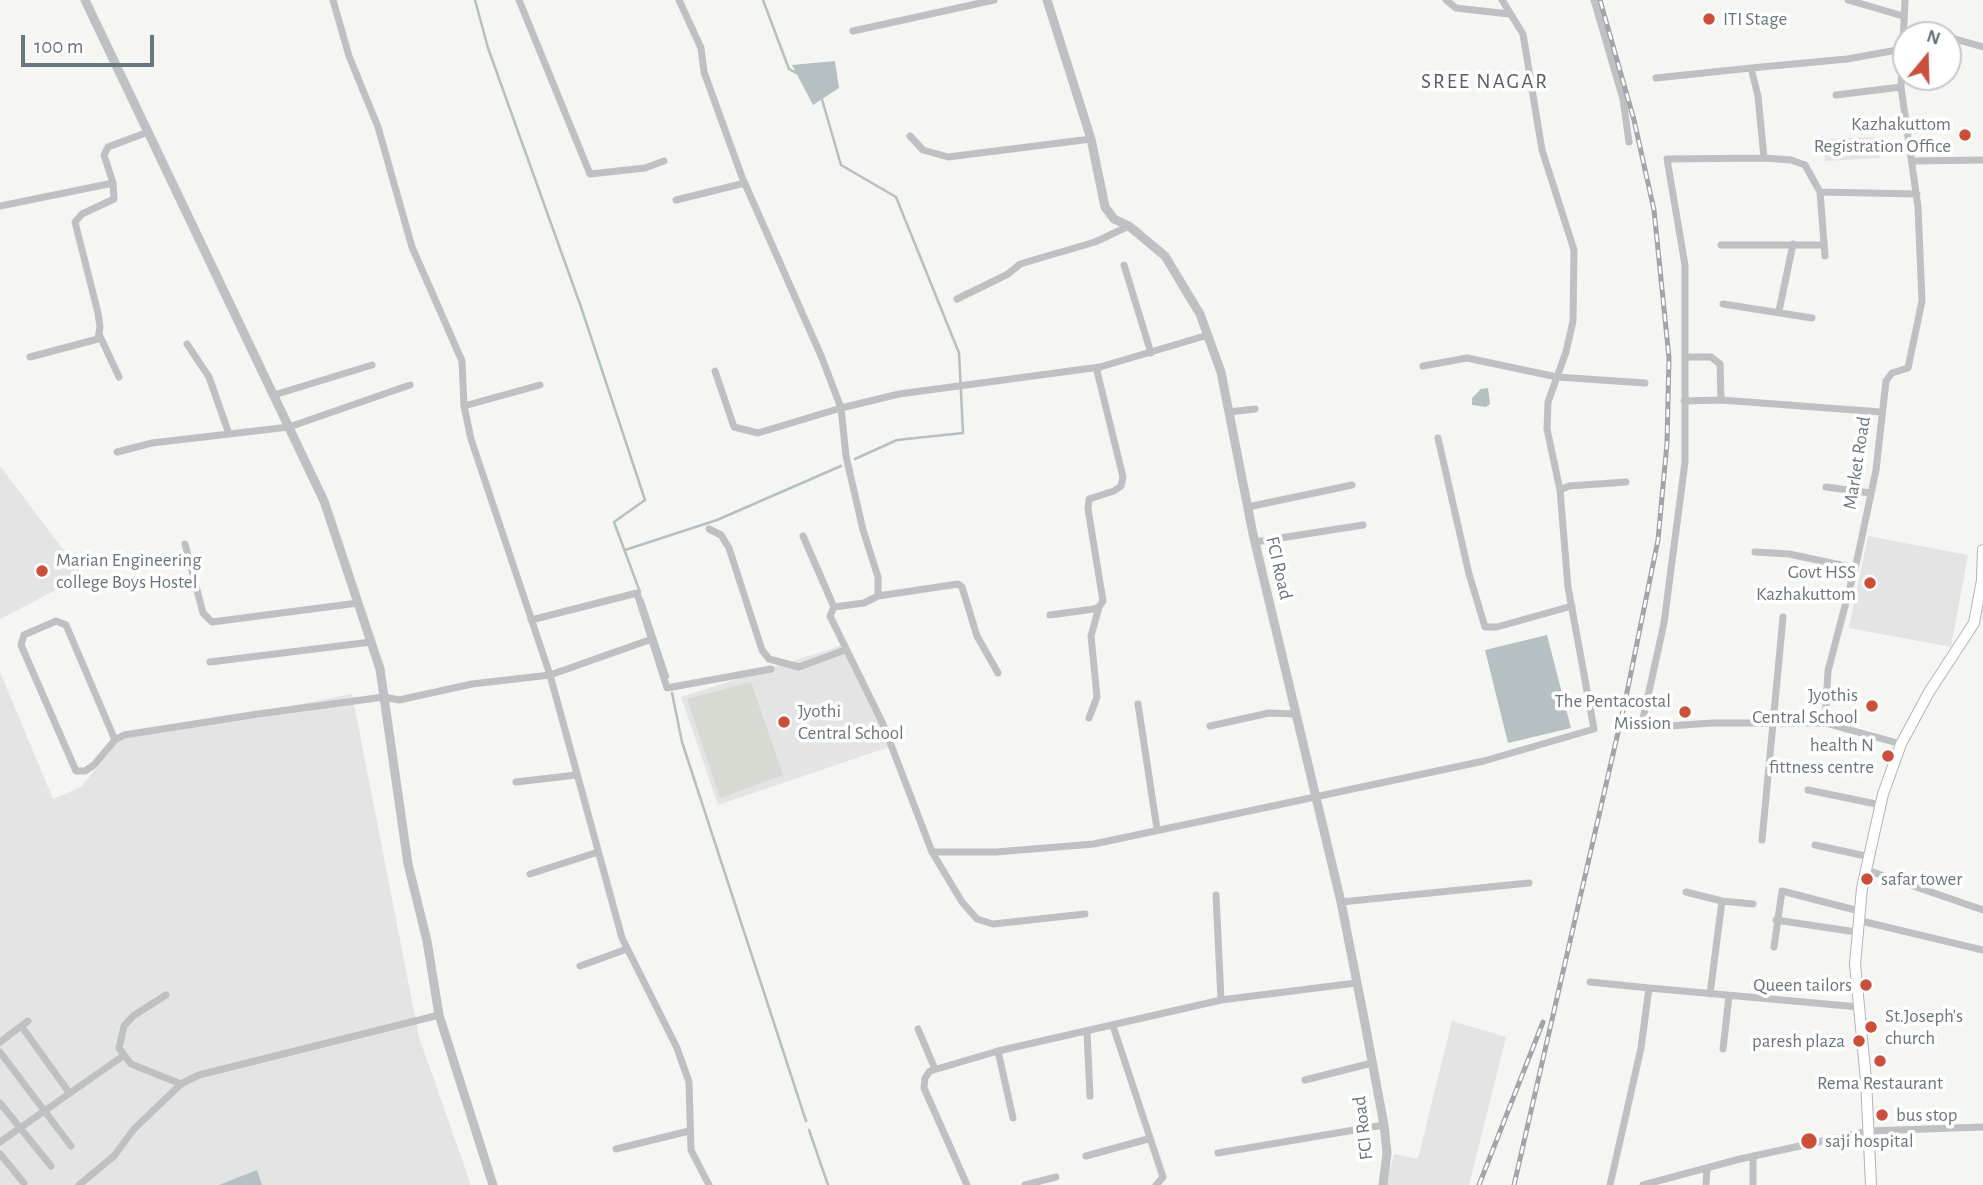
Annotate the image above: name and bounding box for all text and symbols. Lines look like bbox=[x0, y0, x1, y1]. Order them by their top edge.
place label: ITI Stage bbox=[1723, 8, 1787, 30]
marker: ITI Stage bbox=[1701, 11, 1717, 27]
scale bar bbox=[24, 21, 158, 65]
north arrow bbox=[1892, 21, 1962, 91]
text: N bbox=[1924, 26, 1943, 49]
text: 100 m bbox=[34, 36, 84, 57]
district label: SREE NAGAR bbox=[1422, 69, 1548, 95]
place label: Kazhakuttom Registration Office bbox=[1814, 113, 1951, 157]
marker: Kazhakuttom Registration Office bbox=[1957, 127, 1973, 143]
street label: Market Road bbox=[1838, 415, 1876, 511]
street label: FCI Road bbox=[1261, 534, 1297, 602]
place label: Marian Engineering college Boys Hostel bbox=[56, 549, 201, 593]
place label: Govt HSS Kazhakuttom bbox=[1756, 561, 1856, 605]
marker: Marian Engineering college Boys Hostel bbox=[34, 563, 50, 579]
marker: Govt HSS Kazhakuttom bbox=[1862, 575, 1878, 591]
place label: Jyothis Central School bbox=[1752, 684, 1858, 728]
place label: The Pentacostal Mission bbox=[1554, 690, 1671, 734]
marker: Jyothis Central School bbox=[1864, 698, 1880, 714]
place label: Jyothi Central School bbox=[798, 700, 904, 744]
marker: The Pentacostal Mission bbox=[1677, 704, 1693, 720]
marker: Jyothi Central School bbox=[776, 714, 792, 730]
place label: health N fittness centre bbox=[1769, 734, 1874, 778]
marker: health N fittness centre bbox=[1880, 748, 1896, 764]
place label: safar tower bbox=[1881, 868, 1962, 890]
marker: safar tower bbox=[1859, 871, 1875, 887]
place label: Queen tailors bbox=[1753, 974, 1852, 996]
marker: Queen tailors bbox=[1858, 977, 1874, 993]
place label: St.Joseph's church bbox=[1885, 1005, 1963, 1049]
marker: St.Joseph's church bbox=[1863, 1019, 1879, 1035]
place label: paresh plaza bbox=[1752, 1030, 1845, 1052]
marker: paresh plaza bbox=[1851, 1033, 1867, 1049]
marker: Rema Restaurant bbox=[1872, 1053, 1888, 1069]
place label: Rema Restaurant bbox=[1817, 1072, 1943, 1094]
street label: FCI Road bbox=[1348, 1095, 1378, 1161]
place label: bus stop bbox=[1896, 1104, 1957, 1126]
marker: bus stop bbox=[1874, 1107, 1890, 1123]
place label: saji hospital bbox=[1825, 1130, 1914, 1152]
marker: saji hospital bbox=[1799, 1131, 1819, 1151]

